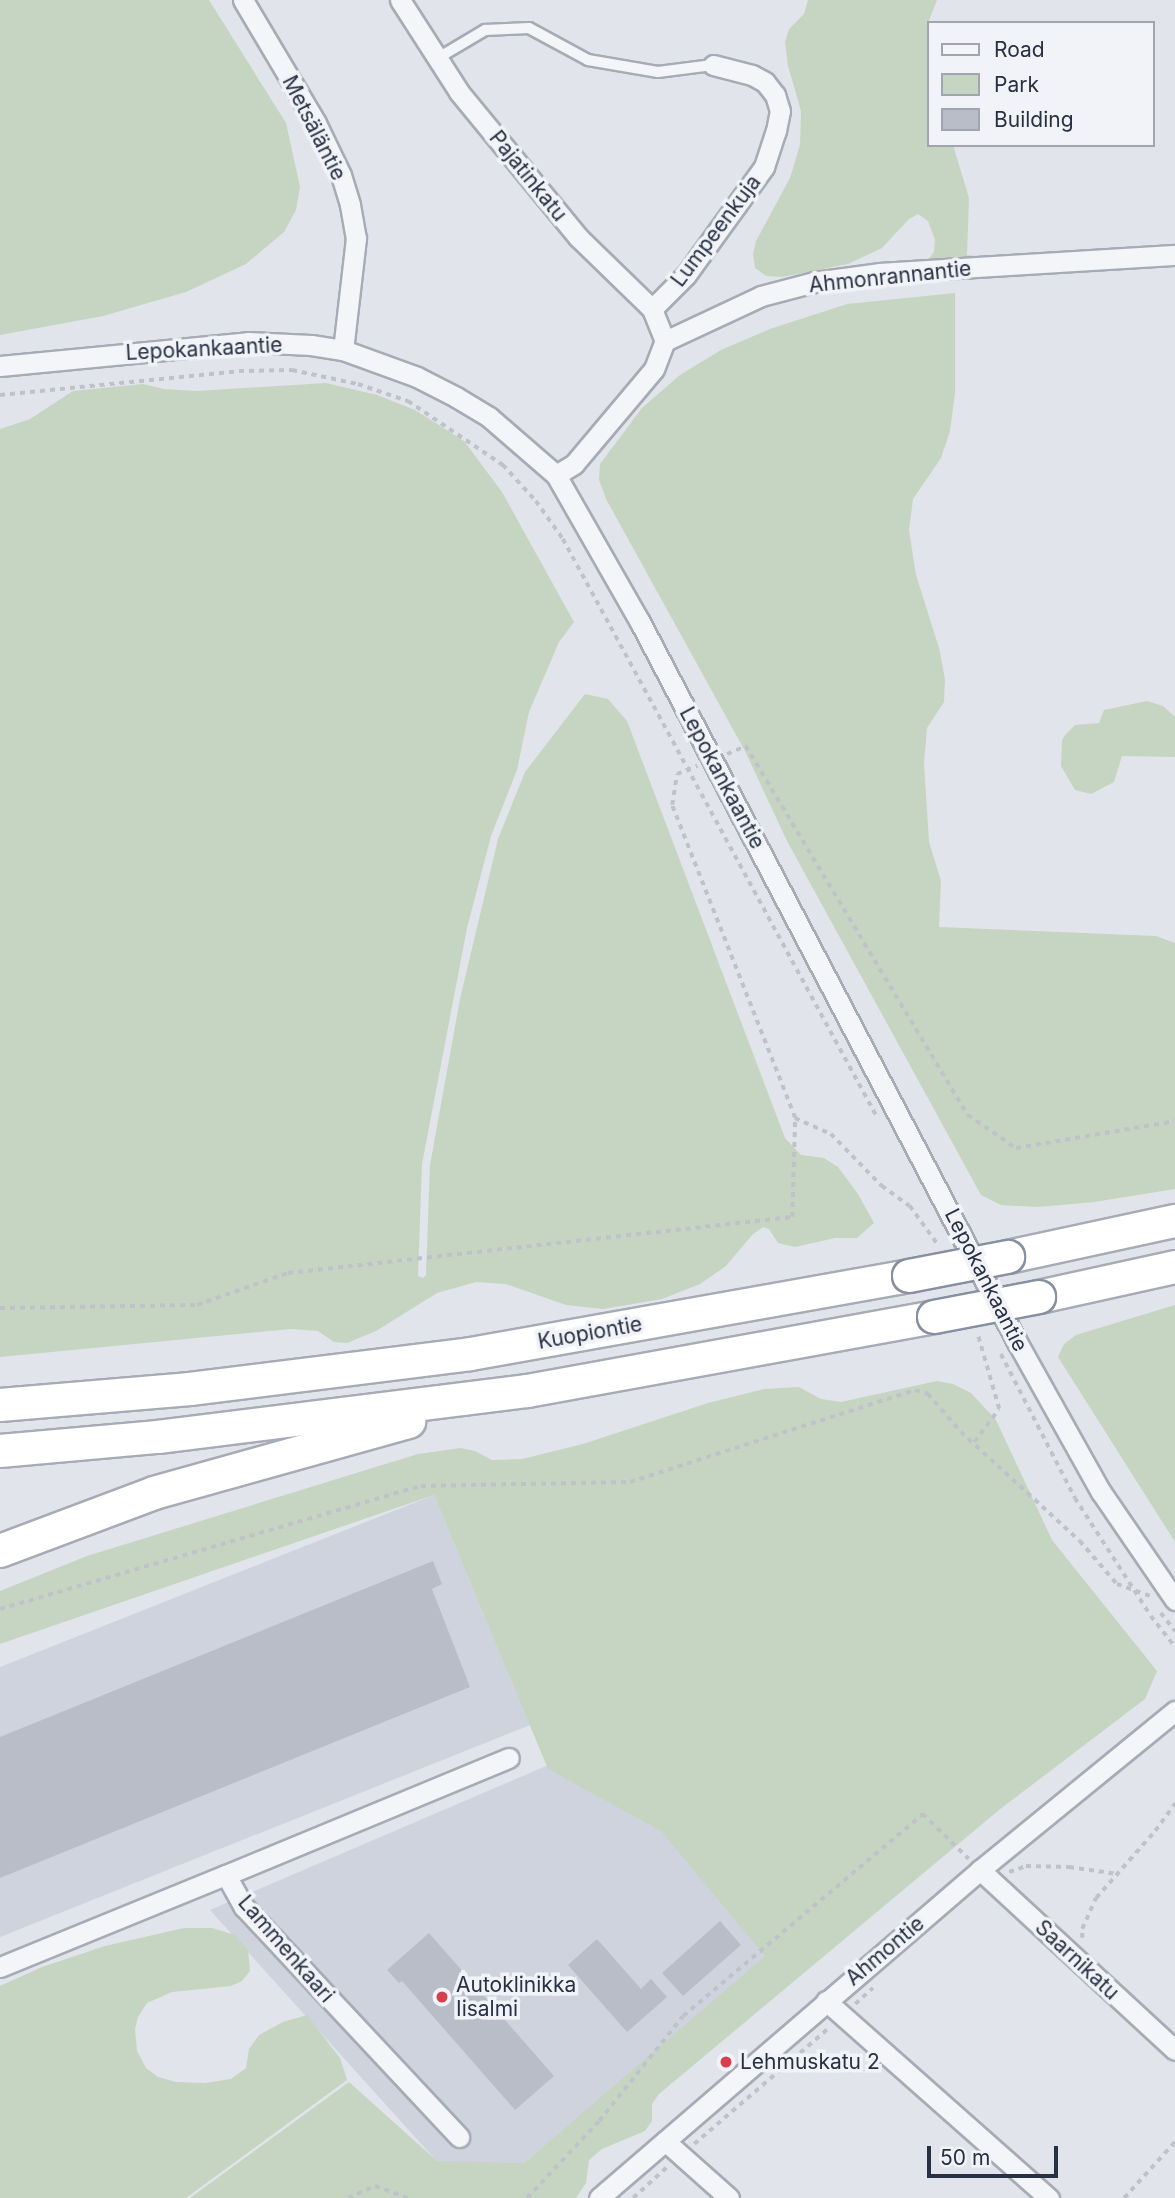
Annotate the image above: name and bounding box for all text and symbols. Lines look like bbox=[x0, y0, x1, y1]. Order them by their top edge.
legend bbox=[926, 21, 1154, 147]
text: Road bbox=[994, 37, 1045, 62]
street label: Metsäläntie bbox=[277, 71, 351, 185]
text: Park bbox=[994, 72, 1039, 97]
text: Building bbox=[994, 107, 1074, 132]
street label: Pajatinkatu bbox=[484, 126, 572, 226]
street label: Lumpeenkuja bbox=[666, 170, 766, 292]
street label: Ahmonrannantie bbox=[808, 256, 972, 298]
street label: Lepokankaantie bbox=[125, 332, 283, 366]
street label: Lepokankaantie bbox=[674, 703, 770, 853]
street label: Lepokankaantie bbox=[939, 1204, 1033, 1356]
street label: Kuopiontie bbox=[536, 1311, 644, 1355]
street label: Lammenkaari bbox=[233, 1890, 339, 2008]
street label: Ahmontie bbox=[841, 1911, 929, 1991]
street label: Saarnikatu bbox=[1030, 1915, 1124, 2005]
place label: Autoklinikka Iisalmi bbox=[456, 1972, 576, 2022]
marker: Autoklinikka Iisalmi bbox=[434, 1989, 450, 2005]
place label: Lehmuskatu 2 bbox=[740, 2049, 880, 2075]
marker: Lehmuskatu 2 bbox=[718, 2054, 734, 2070]
scale bar bbox=[930, 2132, 1061, 2176]
text: 50 m bbox=[940, 2145, 990, 2170]

